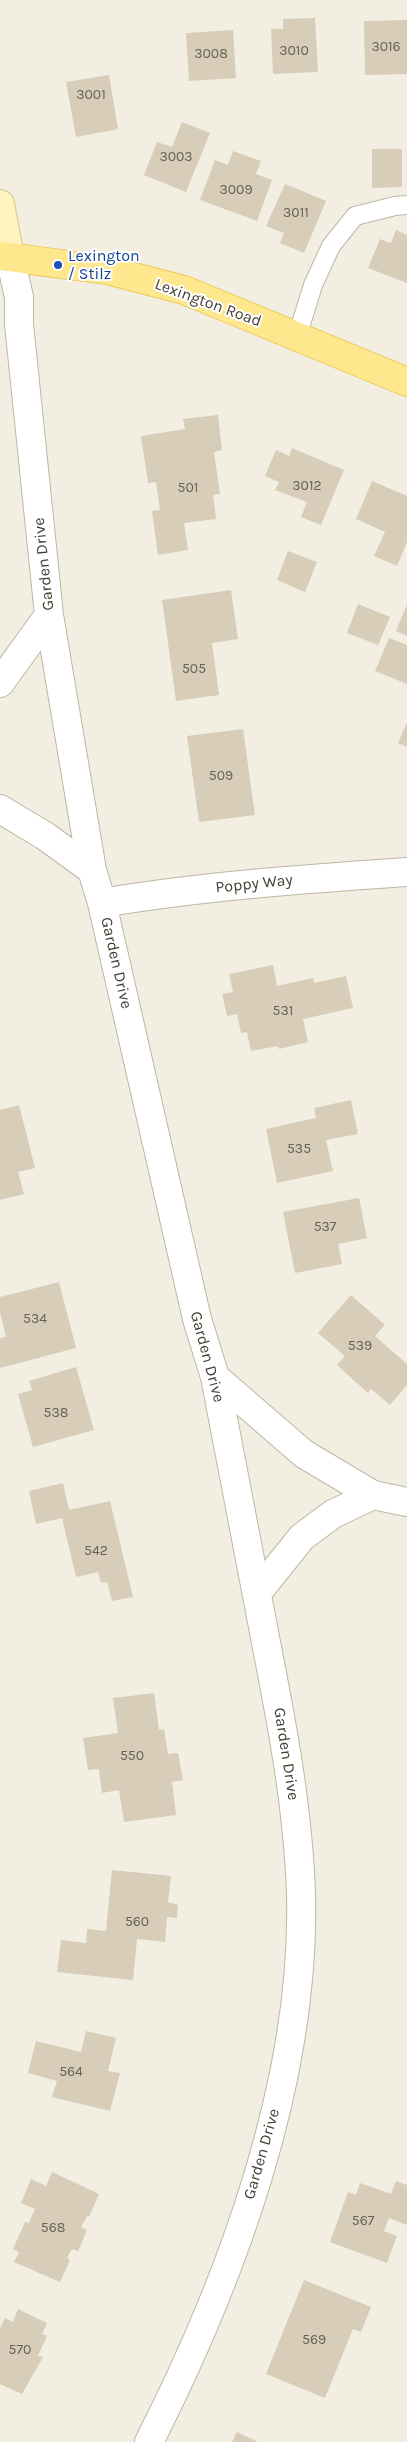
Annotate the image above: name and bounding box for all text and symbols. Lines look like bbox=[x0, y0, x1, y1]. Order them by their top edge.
house number: 3016 bbox=[371, 39, 401, 55]
house number: 3010 bbox=[279, 43, 309, 59]
house number: 3008 bbox=[194, 46, 228, 62]
house number: 3001 bbox=[76, 87, 106, 103]
house number: 3003 bbox=[159, 149, 193, 165]
house number: 3009 bbox=[219, 182, 253, 198]
house number: 3011 bbox=[283, 205, 309, 221]
place label: Lexington / Stilz bbox=[68, 246, 140, 284]
marker: Lexington / Stilz bbox=[52, 259, 64, 271]
street label: Lexington Road bbox=[152, 275, 264, 331]
house number: 3012 bbox=[292, 478, 322, 494]
house number: 501 bbox=[178, 480, 198, 496]
street label: Garden Drive bbox=[30, 517, 58, 611]
house number: 505 bbox=[182, 661, 206, 677]
house number: 509 bbox=[209, 768, 233, 784]
street label: Poppy Way bbox=[214, 870, 294, 898]
street label: Garden Drive bbox=[96, 915, 136, 1011]
house number: 531 bbox=[273, 1003, 293, 1019]
house number: 535 bbox=[287, 1141, 311, 1157]
house number: 537 bbox=[314, 1219, 336, 1235]
street label: Garden Drive bbox=[186, 1309, 228, 1405]
house number: 534 bbox=[23, 1311, 47, 1327]
house number: 539 bbox=[348, 1338, 372, 1354]
house number: 538 bbox=[44, 1405, 68, 1421]
house number: 542 bbox=[84, 1543, 108, 1559]
street label: Garden Drive bbox=[269, 1706, 303, 1802]
house number: 550 bbox=[120, 1748, 144, 1764]
house number: 560 bbox=[125, 1914, 149, 1930]
house number: 564 bbox=[59, 2064, 83, 2080]
street label: Garden Drive bbox=[240, 2106, 284, 2202]
house number: 567 bbox=[352, 2213, 374, 2229]
house number: 568 bbox=[41, 2220, 65, 2236]
house number: 569 bbox=[302, 2332, 326, 2348]
house number: 570 bbox=[9, 2342, 31, 2358]

